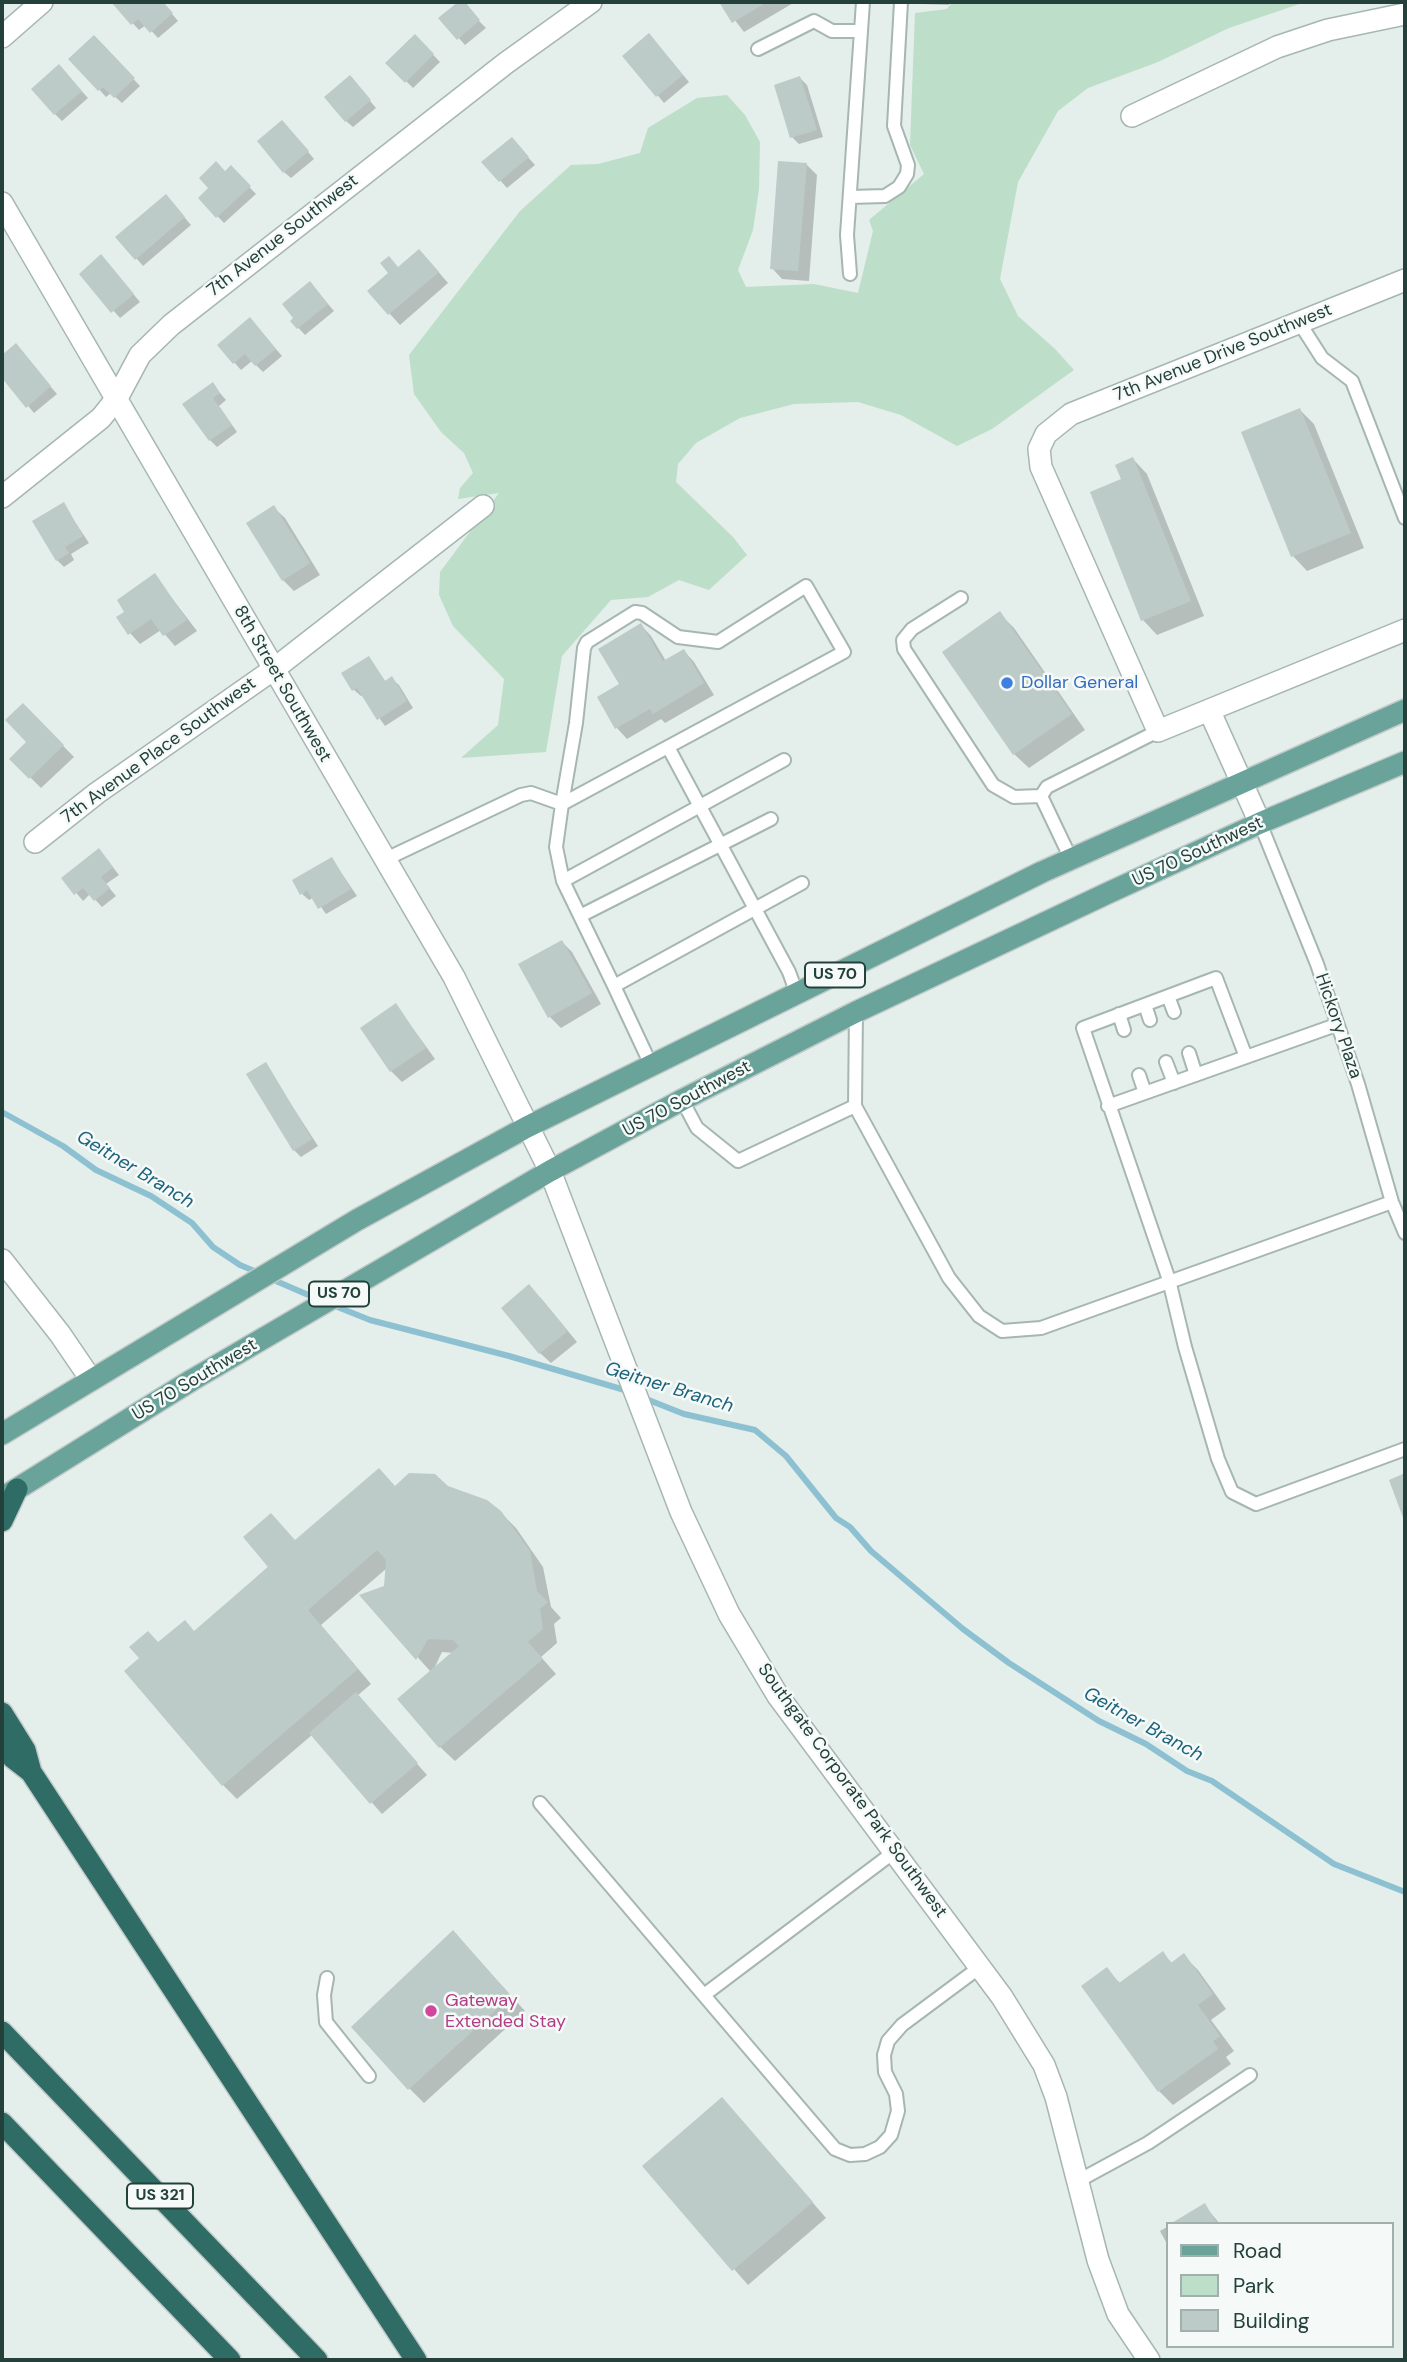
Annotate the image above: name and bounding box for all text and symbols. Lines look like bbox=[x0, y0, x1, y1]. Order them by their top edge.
street label: 7th Avenue Southwest bbox=[203, 170, 363, 302]
street label: 7th Avenue Drive Southwest bbox=[1111, 299, 1335, 407]
street label: 8th Street Southwest bbox=[228, 602, 336, 766]
place label: Dollar General bbox=[1021, 672, 1138, 694]
street label: 7th Avenue Place Southwest bbox=[57, 673, 261, 829]
marker: Dollar General bbox=[999, 675, 1015, 691]
street label: US 70 Southwest bbox=[1129, 812, 1267, 892]
road number: US 70 bbox=[805, 962, 865, 987]
street label: Hickory Plaza bbox=[1310, 971, 1366, 1081]
street label: US 70 Southwest bbox=[619, 1056, 755, 1142]
water label: Geitner Branch bbox=[72, 1126, 198, 1214]
road number: US 70 bbox=[309, 1282, 369, 1306]
street label: US 70 Southwest bbox=[129, 1334, 261, 1426]
water label: Geitner Branch bbox=[602, 1358, 736, 1418]
street label: Southgate Corporate Park Southwest bbox=[752, 1660, 952, 1922]
water label: Geitner Branch bbox=[1079, 1683, 1207, 1767]
place label: Gateway Extended Stay bbox=[445, 1990, 566, 2032]
marker: Gateway Extended Stay bbox=[423, 2003, 439, 2019]
road number: US 321 bbox=[127, 2184, 193, 2208]
legend bbox=[1166, 2222, 1393, 2348]
text: Road bbox=[1233, 2237, 1282, 2265]
text: Park bbox=[1233, 2272, 1274, 2300]
text: Building bbox=[1233, 2307, 1309, 2335]

